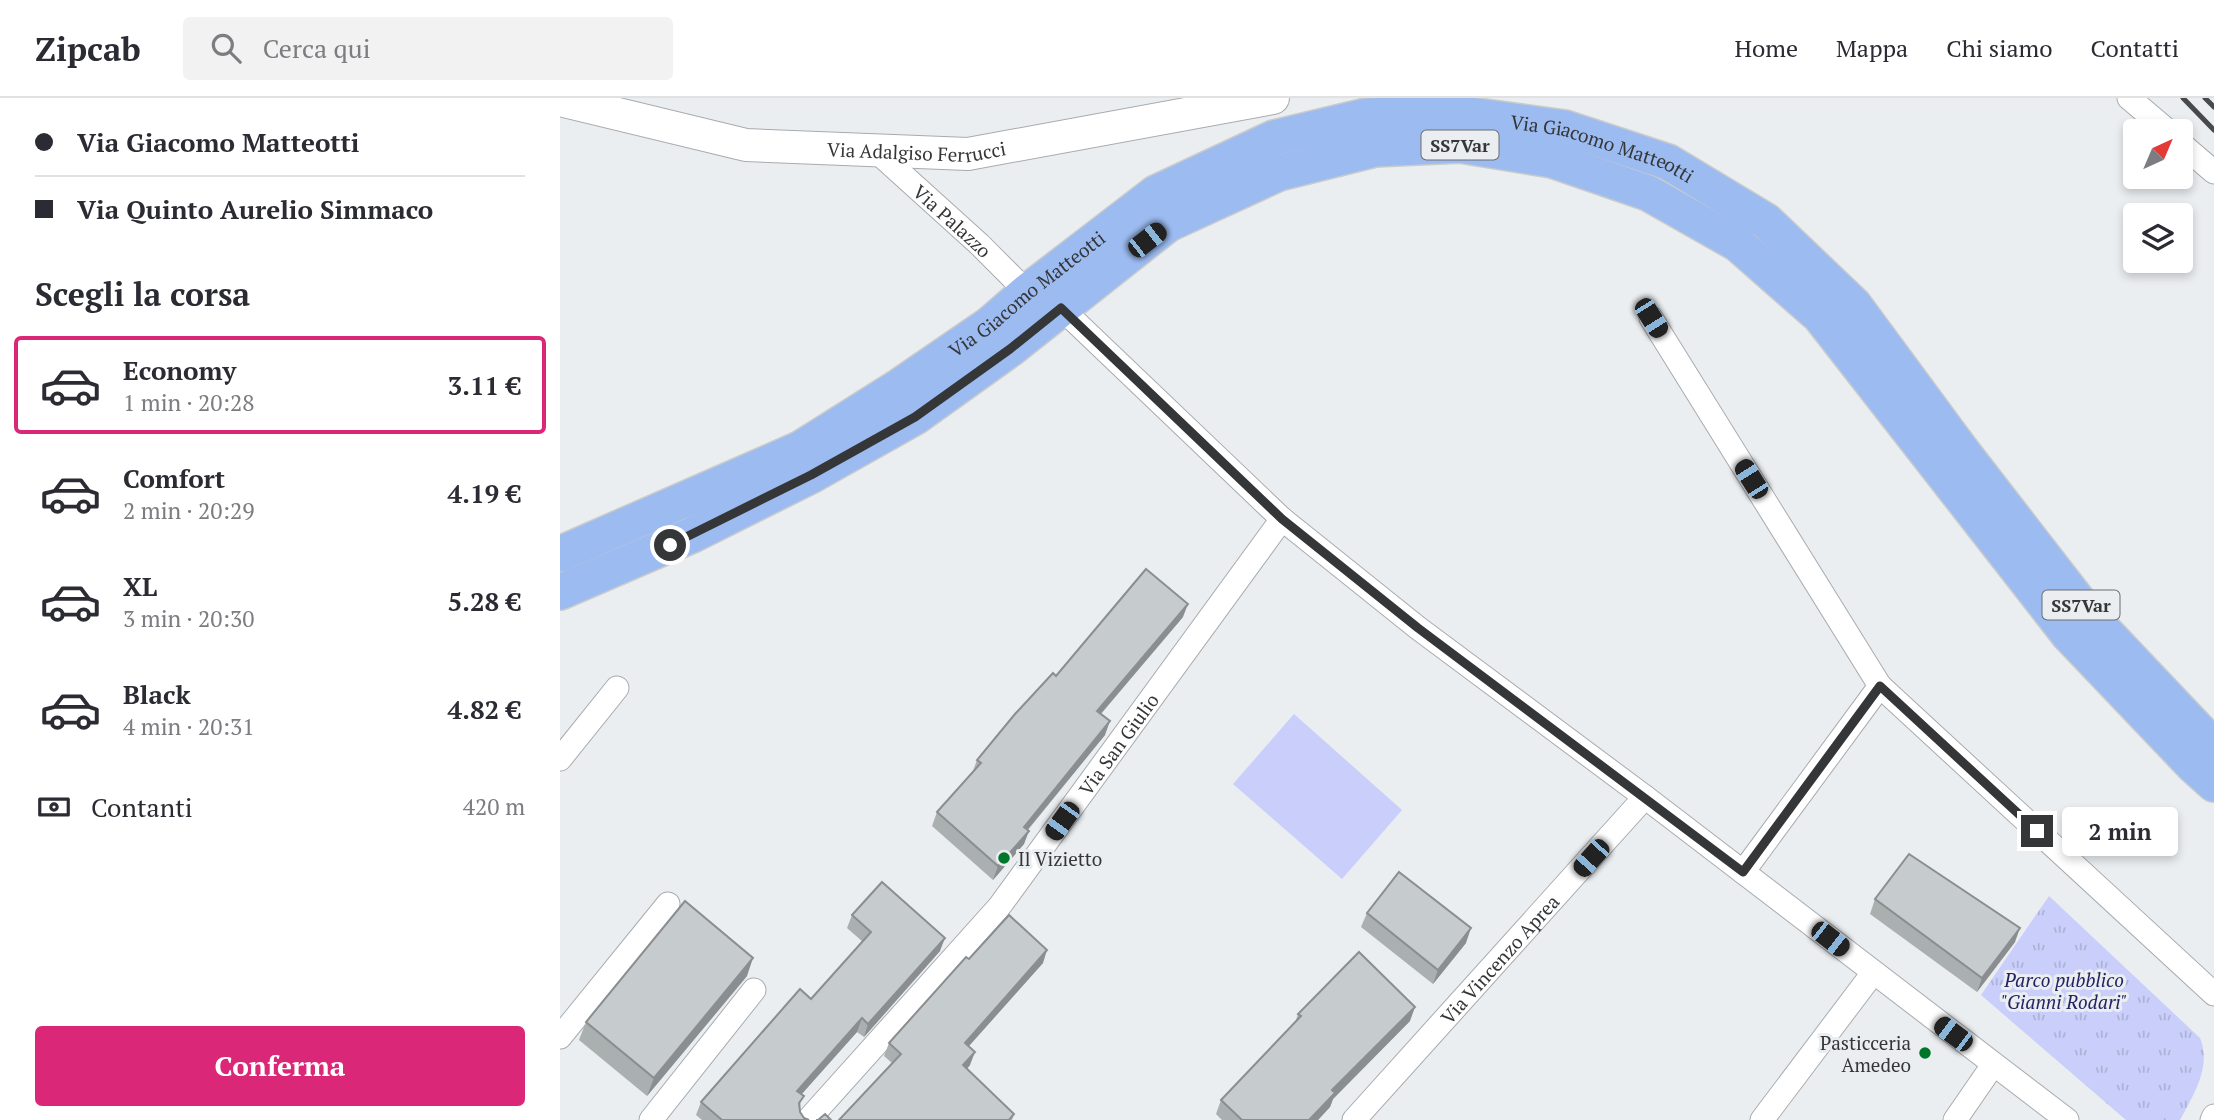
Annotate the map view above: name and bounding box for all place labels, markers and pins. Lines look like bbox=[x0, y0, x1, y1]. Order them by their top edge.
place label: Il Vizietto bbox=[1018, 846, 1102, 871]
marker: Il Vizietto bbox=[996, 850, 1012, 866]
place label: Pasticceria Amedeo bbox=[1820, 1030, 1911, 1077]
marker: Pasticceria Amedeo bbox=[1917, 1045, 1933, 1061]

